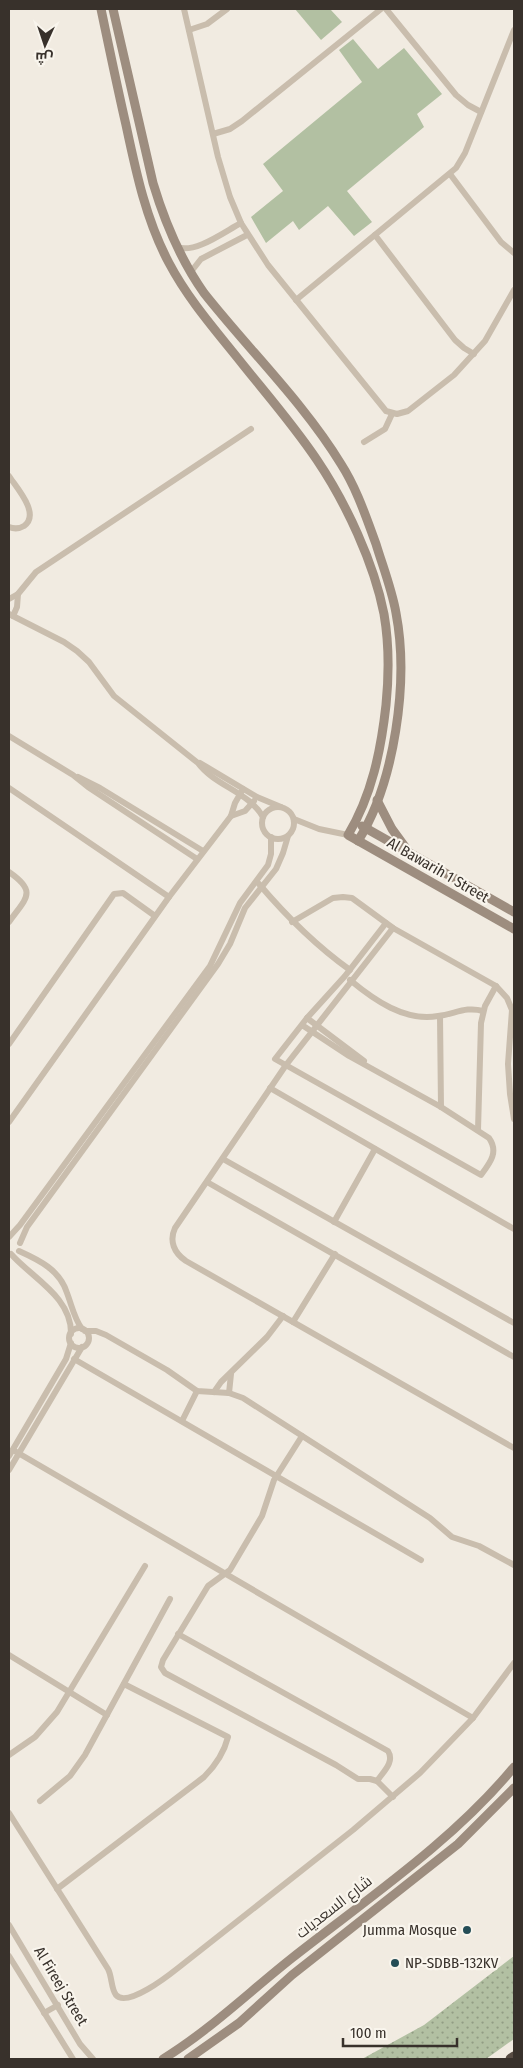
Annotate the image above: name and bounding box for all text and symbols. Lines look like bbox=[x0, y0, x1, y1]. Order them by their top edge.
north arrow bbox=[20, 20, 70, 70]
text: ش bbox=[35, 49, 54, 66]
street label: Al Bawarih 1 Street bbox=[384, 834, 492, 906]
street label: شارع السعديات bbox=[292, 1872, 377, 1944]
place label: Jumma Mosque bbox=[363, 1921, 457, 1939]
marker: Jumma Mosque bbox=[461, 1924, 473, 1936]
street label: Al Fireej Street bbox=[30, 1943, 92, 2029]
place label: NP-SDBB-132KV bbox=[405, 1954, 499, 1972]
marker: NP-SDBB-132KV bbox=[389, 1957, 401, 1969]
scale bar bbox=[343, 2016, 457, 2048]
text: 100 m bbox=[350, 2024, 387, 2042]

